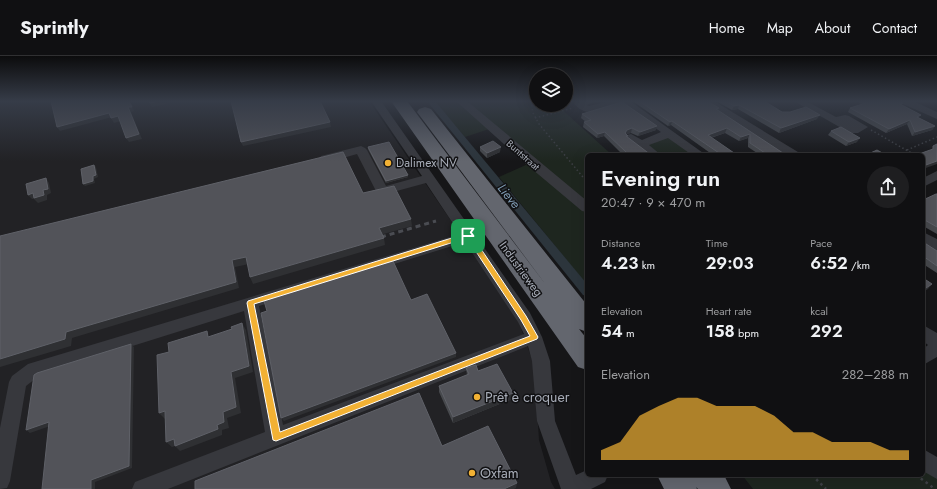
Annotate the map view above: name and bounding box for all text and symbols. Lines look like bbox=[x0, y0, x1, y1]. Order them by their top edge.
text: Sprintly bbox=[20, 14, 89, 41]
text: Home bbox=[709, 18, 745, 38]
text: Map bbox=[767, 18, 793, 38]
text: About bbox=[815, 18, 850, 38]
text: Contact bbox=[872, 18, 917, 38]
map controls bbox=[529, 68, 573, 112]
button: layers bbox=[529, 68, 573, 112]
street label: Buntstraat bbox=[503, 136, 544, 174]
place label: Dalimex NV bbox=[396, 154, 457, 172]
marker: Dalimex NV bbox=[383, 158, 393, 168]
text: Evening run bbox=[601, 162, 720, 194]
button: share bbox=[867, 166, 909, 208]
water label: Lieve bbox=[493, 179, 525, 213]
text: 20:47 · 9 × 470 m bbox=[601, 193, 705, 212]
pin bbox=[451, 219, 485, 253]
icon: arrive bbox=[457, 225, 479, 247]
text: Distance bbox=[601, 235, 640, 251]
text: Time bbox=[706, 235, 728, 251]
text: Pace bbox=[810, 235, 832, 251]
street label: Industrieweg bbox=[495, 238, 547, 300]
text: 4.23 bbox=[601, 251, 638, 275]
text: 29:03 bbox=[706, 251, 754, 275]
text: 6:52 bbox=[810, 251, 848, 275]
text: km bbox=[638, 257, 655, 273]
text: /km bbox=[848, 257, 870, 273]
text: Elevation bbox=[601, 303, 643, 319]
text: Heart rate bbox=[706, 303, 752, 319]
text: kcal bbox=[810, 303, 828, 319]
text: 54 bbox=[601, 319, 623, 343]
text: 158 bbox=[706, 319, 735, 343]
text: 292 bbox=[810, 319, 843, 343]
text: m bbox=[623, 325, 635, 341]
text: bpm bbox=[735, 325, 759, 341]
text: Elevation bbox=[601, 365, 650, 384]
text: 282–288 m bbox=[842, 365, 909, 384]
place label: Prêt è croquer bbox=[485, 387, 570, 407]
marker: Prêt è croquer bbox=[472, 392, 482, 402]
place label: Oxfam bbox=[480, 463, 519, 483]
marker: Oxfam bbox=[467, 468, 477, 478]

